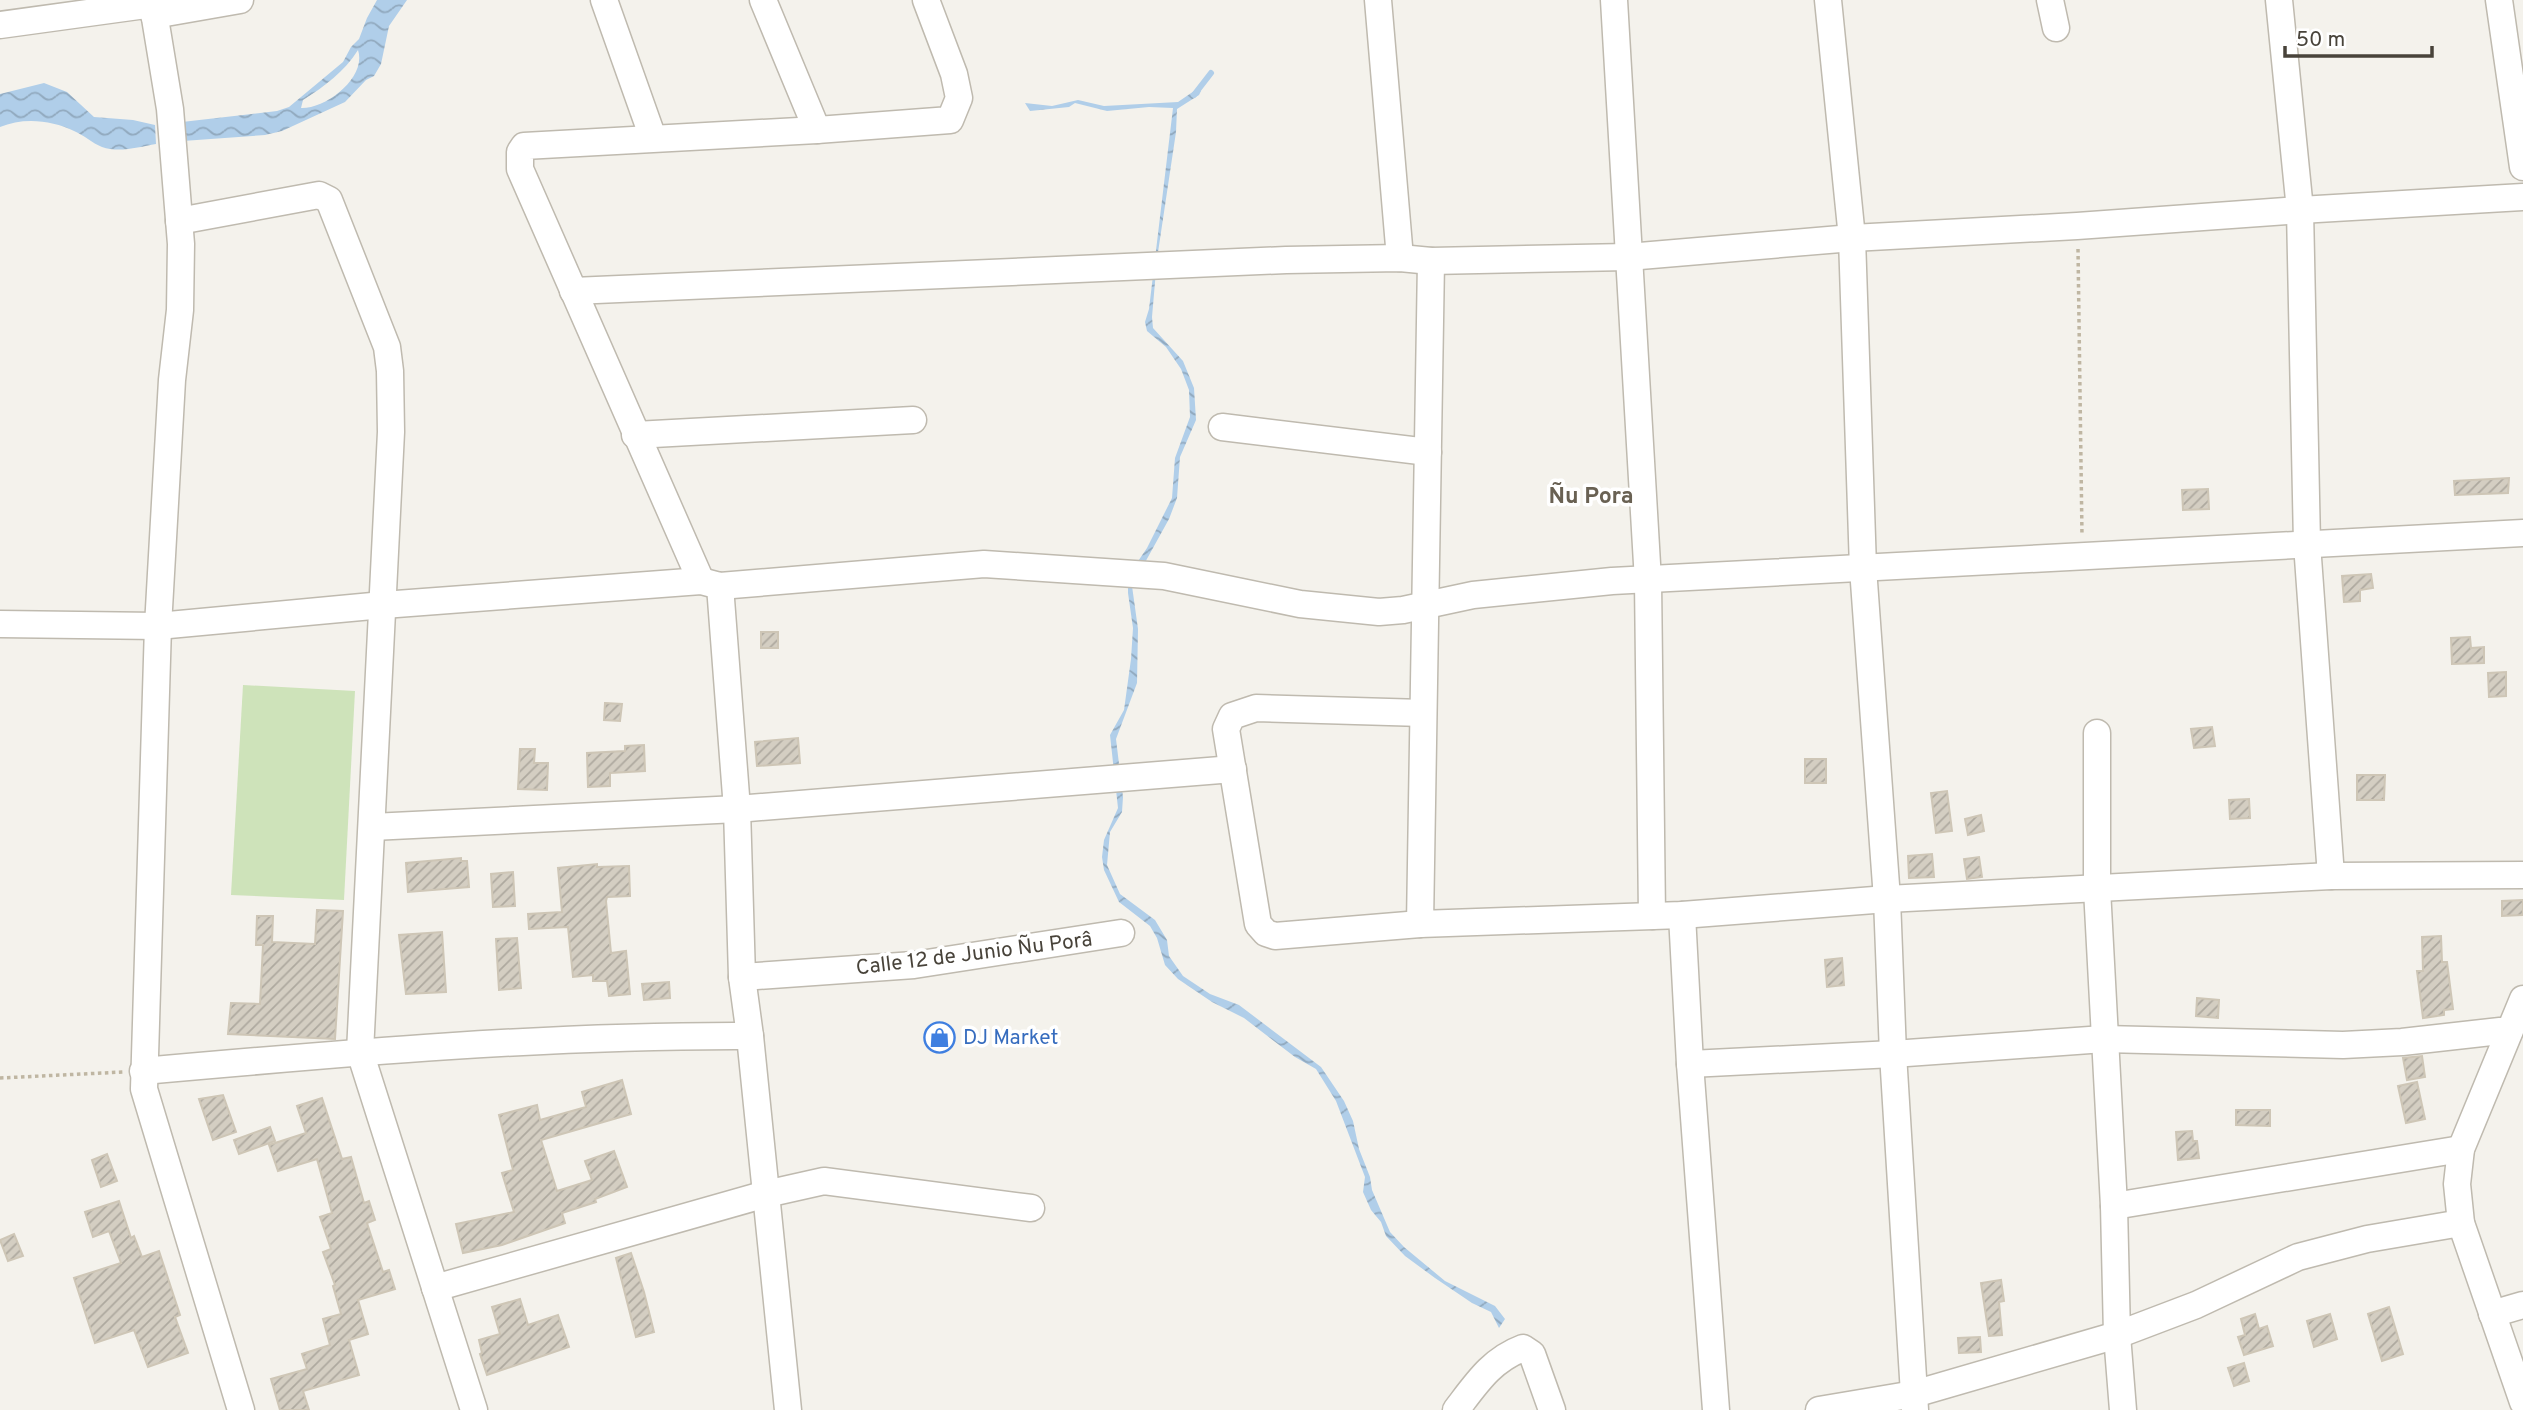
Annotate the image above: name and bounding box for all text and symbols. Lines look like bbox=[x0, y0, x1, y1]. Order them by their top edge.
scale bar bbox=[2285, 14, 2432, 58]
text: 50 m bbox=[2296, 27, 2345, 54]
district label: Ñu Pora bbox=[1548, 482, 1634, 512]
street label: Calle 12 de Junio Ñu Porâ bbox=[854, 927, 1094, 982]
shop icon: DJ Market bbox=[923, 1020, 957, 1054]
place label: DJ Market bbox=[963, 1025, 1058, 1052]

